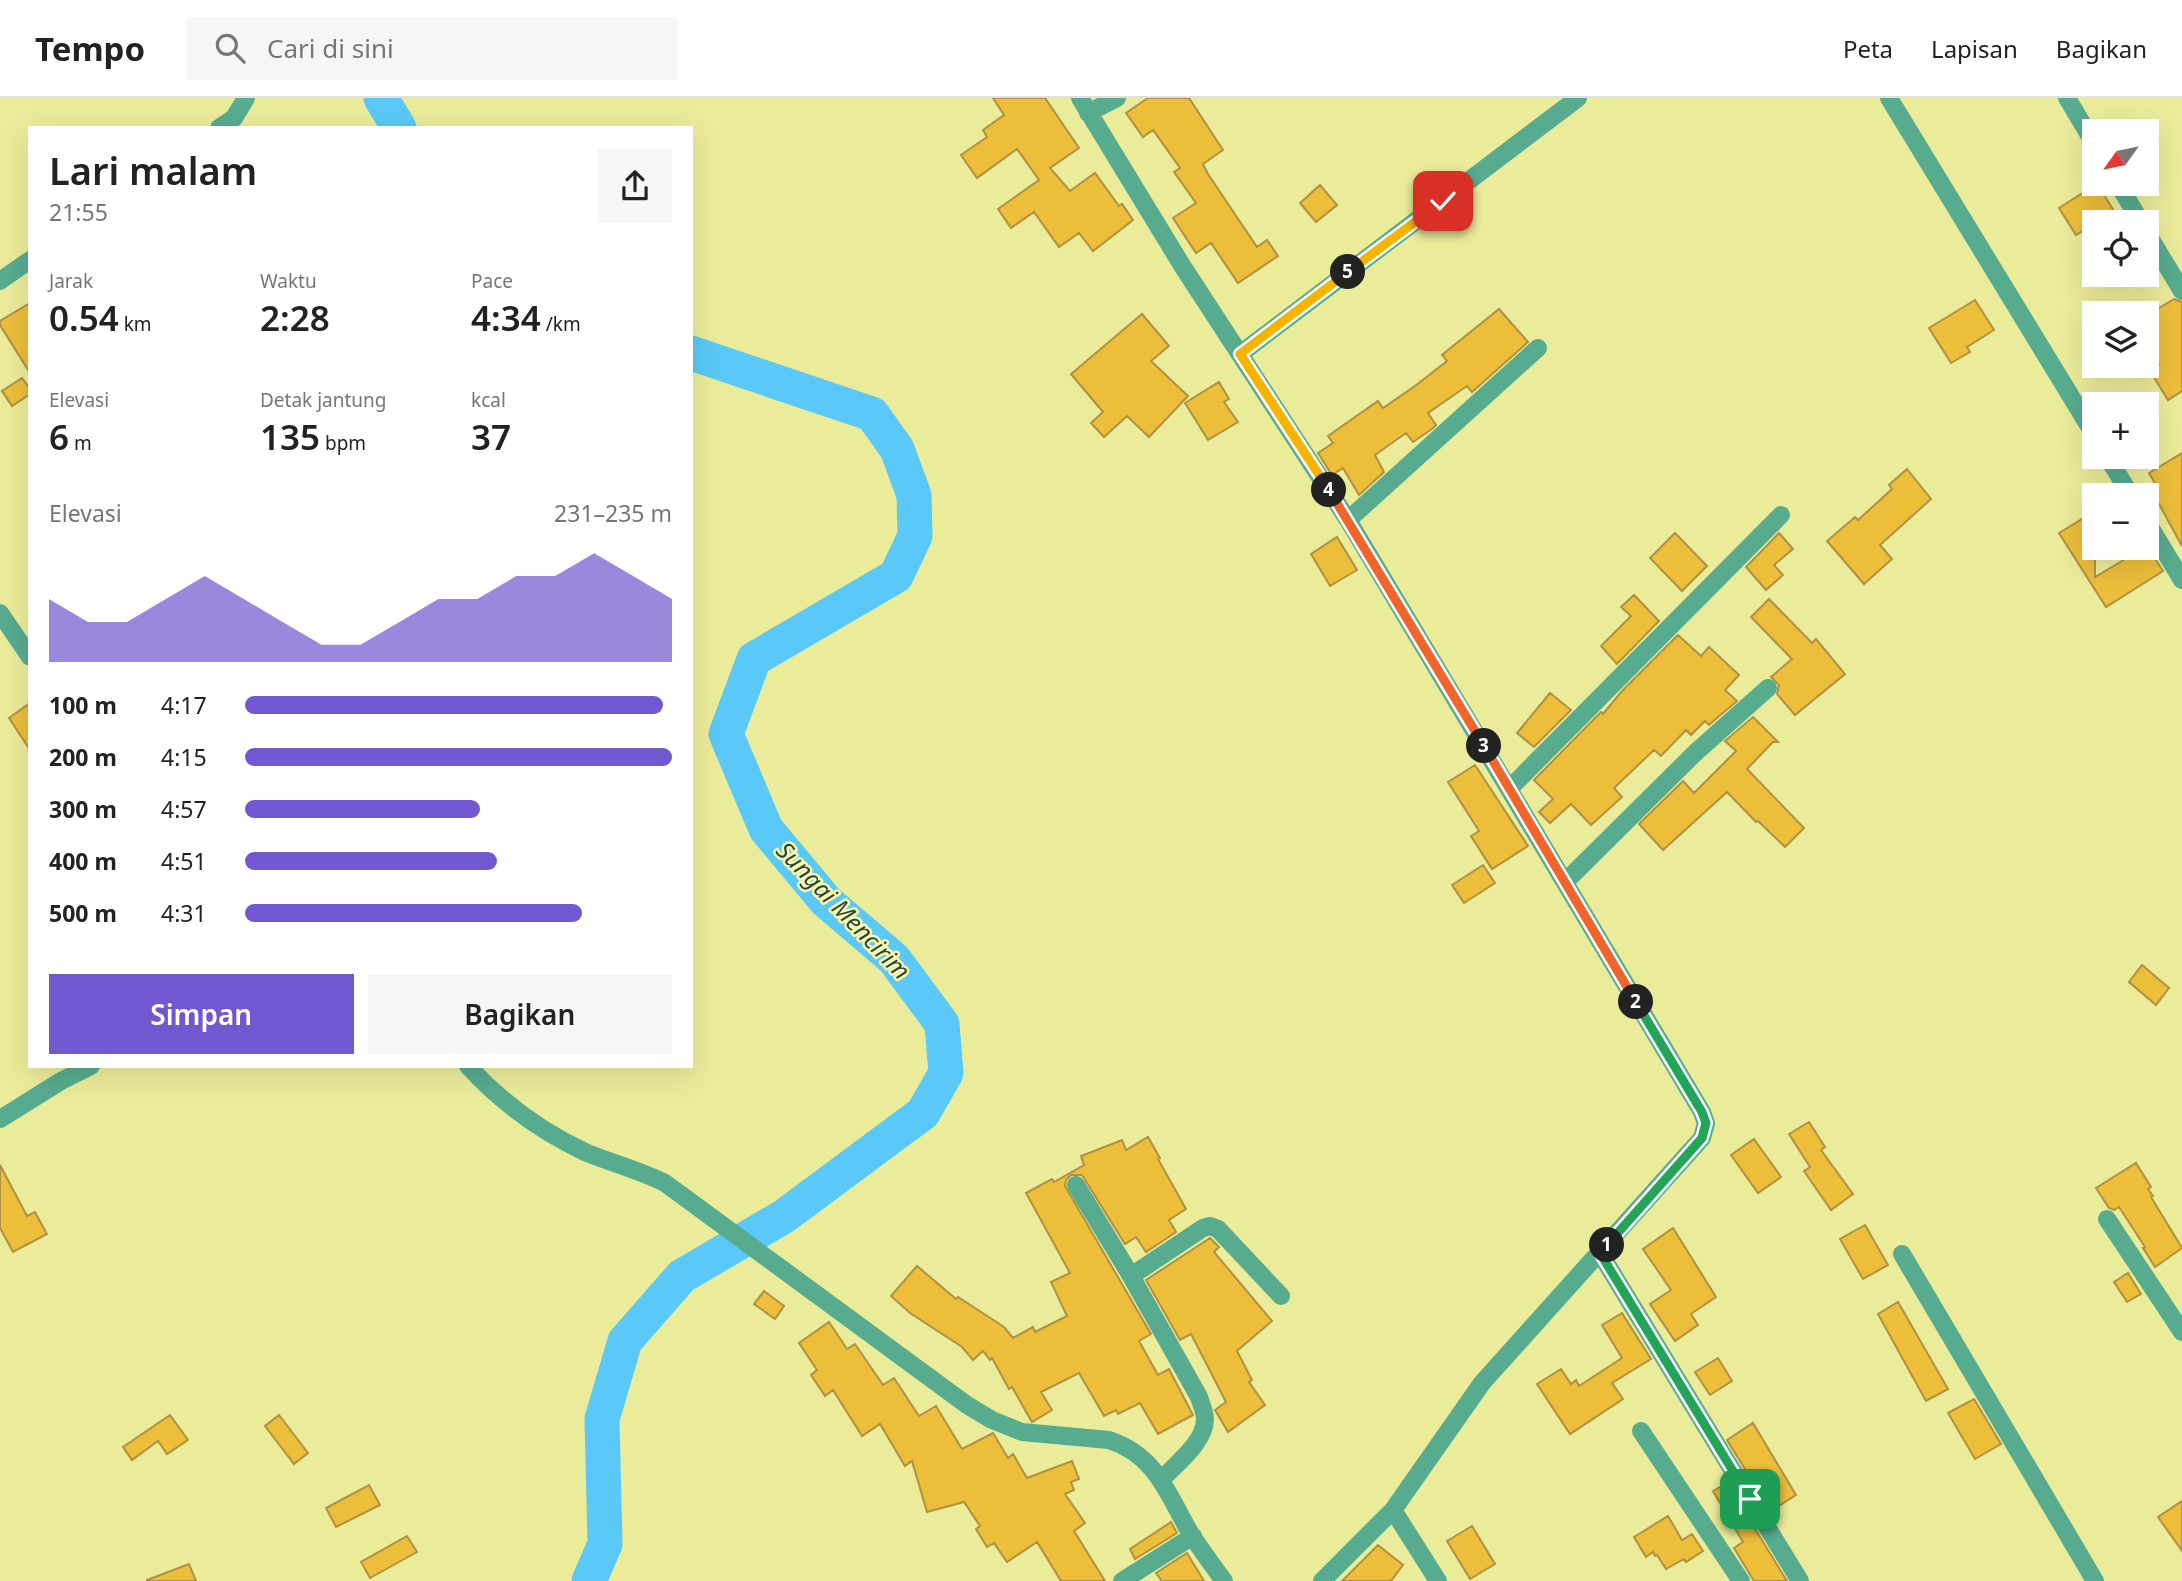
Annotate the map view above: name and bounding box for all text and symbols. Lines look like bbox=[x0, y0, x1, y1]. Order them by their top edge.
search box bbox=[187, 17, 677, 80]
text: Tempo bbox=[35, 26, 145, 71]
icon: search bbox=[211, 29, 249, 67]
text: Cari di sini bbox=[267, 30, 394, 66]
text: Peta bbox=[1843, 32, 1893, 65]
text: Lapisan bbox=[1931, 32, 2018, 65]
text: Bagikan bbox=[2056, 32, 2147, 65]
north arrow bbox=[2082, 119, 2160, 196]
map controls bbox=[2082, 119, 2159, 560]
text: Lari malam bbox=[49, 144, 257, 196]
button: share bbox=[598, 149, 672, 223]
pin bbox=[1413, 171, 1473, 231]
icon: check bbox=[1424, 182, 1462, 220]
text: 21:55 bbox=[49, 196, 108, 228]
button: locate bbox=[2082, 210, 2159, 287]
pin: 5 bbox=[1330, 254, 1366, 290]
text: 5 bbox=[1342, 258, 1353, 284]
text: Jarak bbox=[49, 268, 93, 294]
text: Waktu bbox=[260, 268, 317, 294]
text: Pace bbox=[471, 268, 513, 294]
text: 0.54 bbox=[49, 294, 119, 341]
text: 2:28 bbox=[260, 294, 330, 341]
text: 4:34 bbox=[471, 294, 541, 341]
button: layers bbox=[2082, 301, 2159, 378]
text: km bbox=[119, 311, 152, 337]
text: /km bbox=[541, 311, 581, 337]
text: Elevasi bbox=[49, 387, 109, 413]
text: Detak jantung bbox=[260, 387, 387, 413]
text: kcal bbox=[471, 387, 506, 413]
button: + bbox=[2082, 392, 2159, 469]
text: 6 bbox=[49, 413, 69, 460]
text: 135 bbox=[260, 413, 320, 460]
text: 37 bbox=[471, 413, 511, 460]
text: m bbox=[69, 430, 92, 456]
text: bpm bbox=[320, 430, 366, 456]
pin: 4 bbox=[1312, 472, 1346, 508]
text: 4 bbox=[1323, 476, 1334, 502]
button: − bbox=[2082, 483, 2159, 560]
text: Elevasi bbox=[49, 497, 122, 529]
text: 231–235 m bbox=[554, 497, 672, 529]
text: 100 m bbox=[49, 689, 117, 721]
text: 4:17 bbox=[161, 689, 207, 721]
pin: 3 bbox=[1466, 728, 1502, 764]
text: 3 bbox=[1478, 732, 1489, 758]
text: 200 m bbox=[49, 741, 117, 773]
text: 4:15 bbox=[161, 741, 207, 773]
text: 300 m bbox=[49, 793, 117, 825]
text: 4:57 bbox=[161, 793, 207, 825]
water label: Sungai Mencirim bbox=[770, 834, 918, 986]
text: 400 m bbox=[49, 845, 117, 877]
text: 4:51 bbox=[161, 845, 207, 877]
text: 500 m bbox=[49, 897, 117, 929]
text: 4:31 bbox=[161, 897, 207, 929]
button: Simpan bbox=[49, 974, 354, 1054]
button: Bagikan bbox=[368, 974, 672, 1054]
pin: 2 bbox=[1618, 984, 1654, 1020]
text: 2 bbox=[1630, 988, 1641, 1014]
pin: 1 bbox=[1590, 1228, 1624, 1262]
text: 1 bbox=[1601, 1231, 1612, 1257]
pin bbox=[1720, 1469, 1780, 1529]
icon: arrive bbox=[1731, 1480, 1769, 1518]

